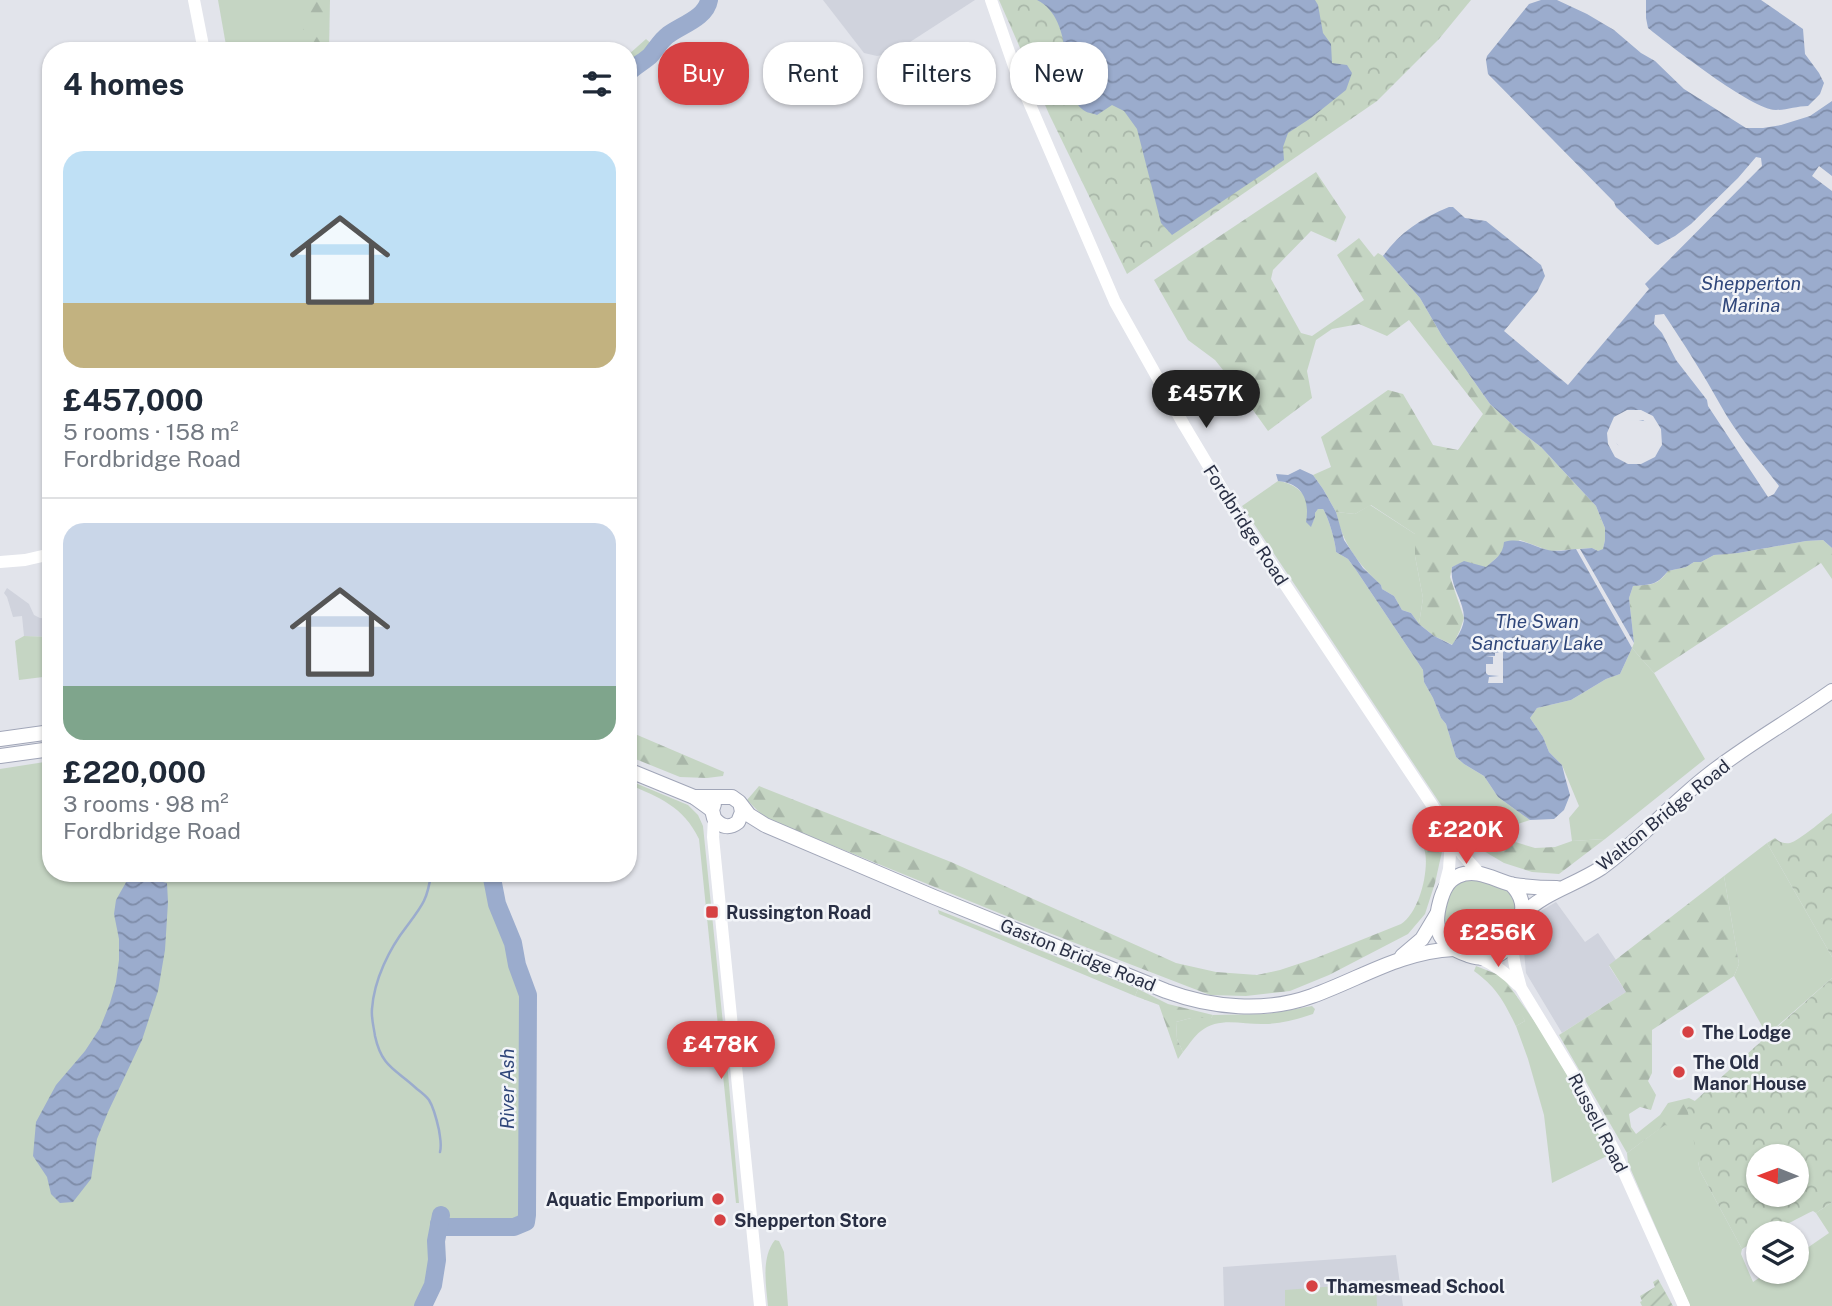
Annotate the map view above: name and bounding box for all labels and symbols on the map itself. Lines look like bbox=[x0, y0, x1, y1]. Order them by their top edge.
water label: Shepperton Marina bbox=[1701, 272, 1801, 316]
pin: £457K bbox=[1157, 370, 1255, 430]
street label: Fordbridge Road bbox=[1199, 461, 1293, 589]
water label: The Swan Sanctuary Lake bbox=[1471, 610, 1603, 654]
street label: Walton Bridge Road bbox=[1592, 755, 1734, 875]
pin: £220K bbox=[1417, 806, 1515, 866]
place label: Russington Road bbox=[726, 902, 871, 923]
marker: Russington Road bbox=[704, 904, 720, 920]
pin: £256K bbox=[1449, 909, 1547, 969]
street label: Gaston Bridge Road bbox=[997, 914, 1159, 996]
pin: £478K bbox=[672, 1021, 770, 1081]
place label: The Lodge bbox=[1702, 1022, 1791, 1043]
marker: The Lodge bbox=[1680, 1024, 1696, 1040]
water label: River Ash bbox=[496, 1049, 518, 1129]
place label: The Old Manor House bbox=[1693, 1052, 1807, 1094]
marker: The Old Manor House bbox=[1671, 1064, 1687, 1080]
street label: Russell Road bbox=[1564, 1070, 1632, 1176]
north arrow bbox=[1746, 1144, 1810, 1208]
place label: Aquatic Emporium bbox=[546, 1189, 704, 1210]
marker: Aquatic Emporium bbox=[710, 1191, 726, 1207]
place label: Shepperton Store bbox=[734, 1210, 887, 1231]
marker: Shepperton Store bbox=[712, 1212, 728, 1228]
place label: Thamesmead School bbox=[1326, 1276, 1505, 1297]
marker: Thamesmead School bbox=[1304, 1278, 1320, 1294]

